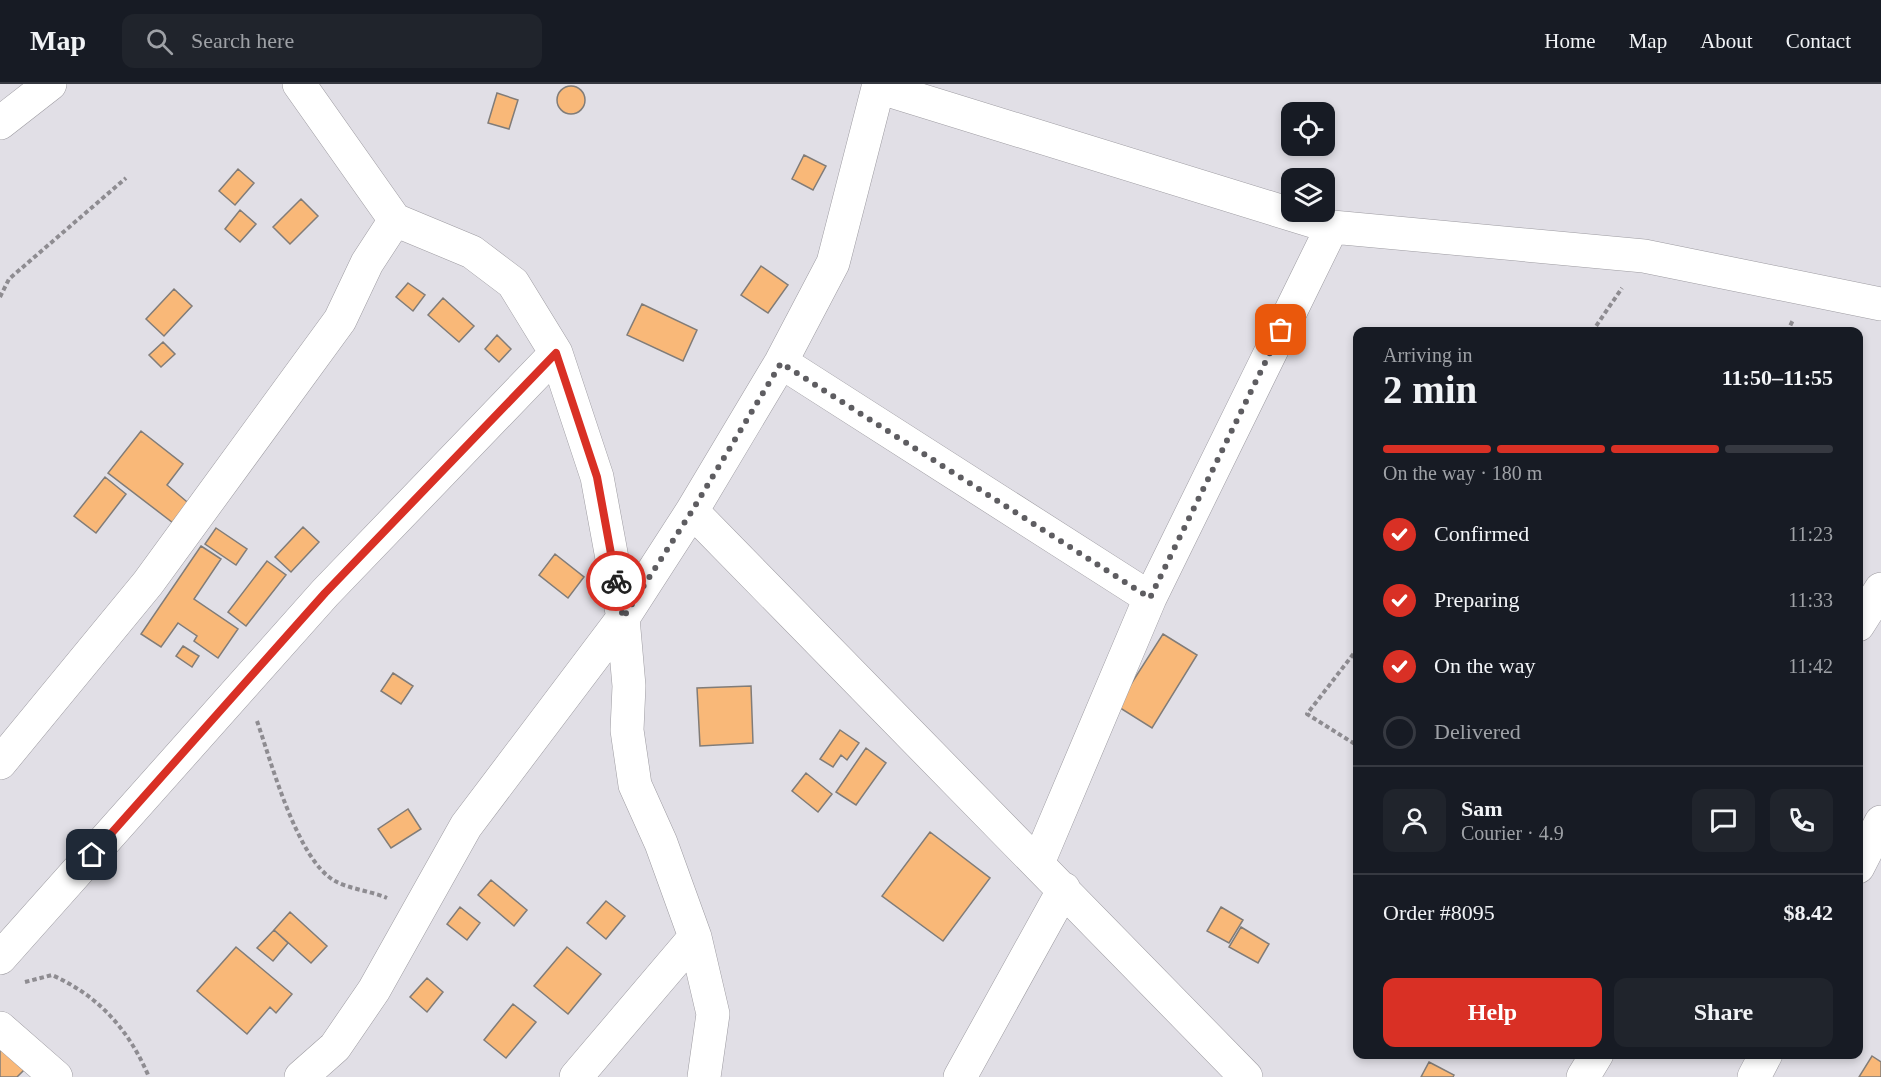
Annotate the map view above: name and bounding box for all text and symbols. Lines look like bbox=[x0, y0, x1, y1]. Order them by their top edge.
search box bbox=[122, 14, 542, 68]
text: Map bbox=[30, 25, 86, 56]
icon: search bbox=[143, 25, 176, 58]
text: Search here bbox=[191, 28, 294, 53]
text: Home bbox=[1544, 29, 1596, 53]
text: Map bbox=[1629, 29, 1667, 53]
text: About bbox=[1700, 29, 1753, 53]
text: Contact bbox=[1786, 29, 1851, 53]
map controls bbox=[1281, 102, 1335, 222]
button: locate bbox=[1281, 102, 1335, 156]
button: layers bbox=[1281, 168, 1335, 222]
pin bbox=[1255, 304, 1306, 355]
icon: bag bbox=[1264, 313, 1297, 346]
text: Arriving in bbox=[1383, 344, 1472, 366]
text: 11:50–11:55 bbox=[1722, 365, 1833, 390]
text: 2 min bbox=[1383, 368, 1477, 411]
text: On the way · 180 m bbox=[1383, 462, 1542, 484]
icon: check bbox=[1383, 518, 1416, 551]
text: Confirmed bbox=[1434, 521, 1529, 546]
text: 11:23 bbox=[1788, 523, 1833, 545]
courier bbox=[586, 551, 646, 611]
icon: bike bbox=[600, 565, 633, 598]
icon: check bbox=[1383, 584, 1416, 617]
text: Preparing bbox=[1434, 587, 1520, 612]
text: 11:33 bbox=[1788, 589, 1833, 611]
icon: check bbox=[1383, 650, 1416, 683]
text: On the way bbox=[1434, 653, 1535, 678]
text: 11:42 bbox=[1788, 655, 1833, 677]
text: Delivered bbox=[1434, 719, 1521, 744]
button: person bbox=[1383, 789, 1446, 852]
button: chat bbox=[1692, 789, 1755, 852]
button: phone bbox=[1770, 789, 1833, 852]
text: Sam bbox=[1461, 796, 1503, 821]
text: Courier · 4.9 bbox=[1461, 822, 1564, 844]
pin bbox=[66, 829, 117, 880]
icon: home bbox=[75, 838, 108, 871]
text: Order #8095 bbox=[1383, 900, 1495, 925]
text: $8.42 bbox=[1784, 900, 1833, 925]
button: Help bbox=[1383, 978, 1602, 1047]
button: Share bbox=[1614, 978, 1833, 1047]

